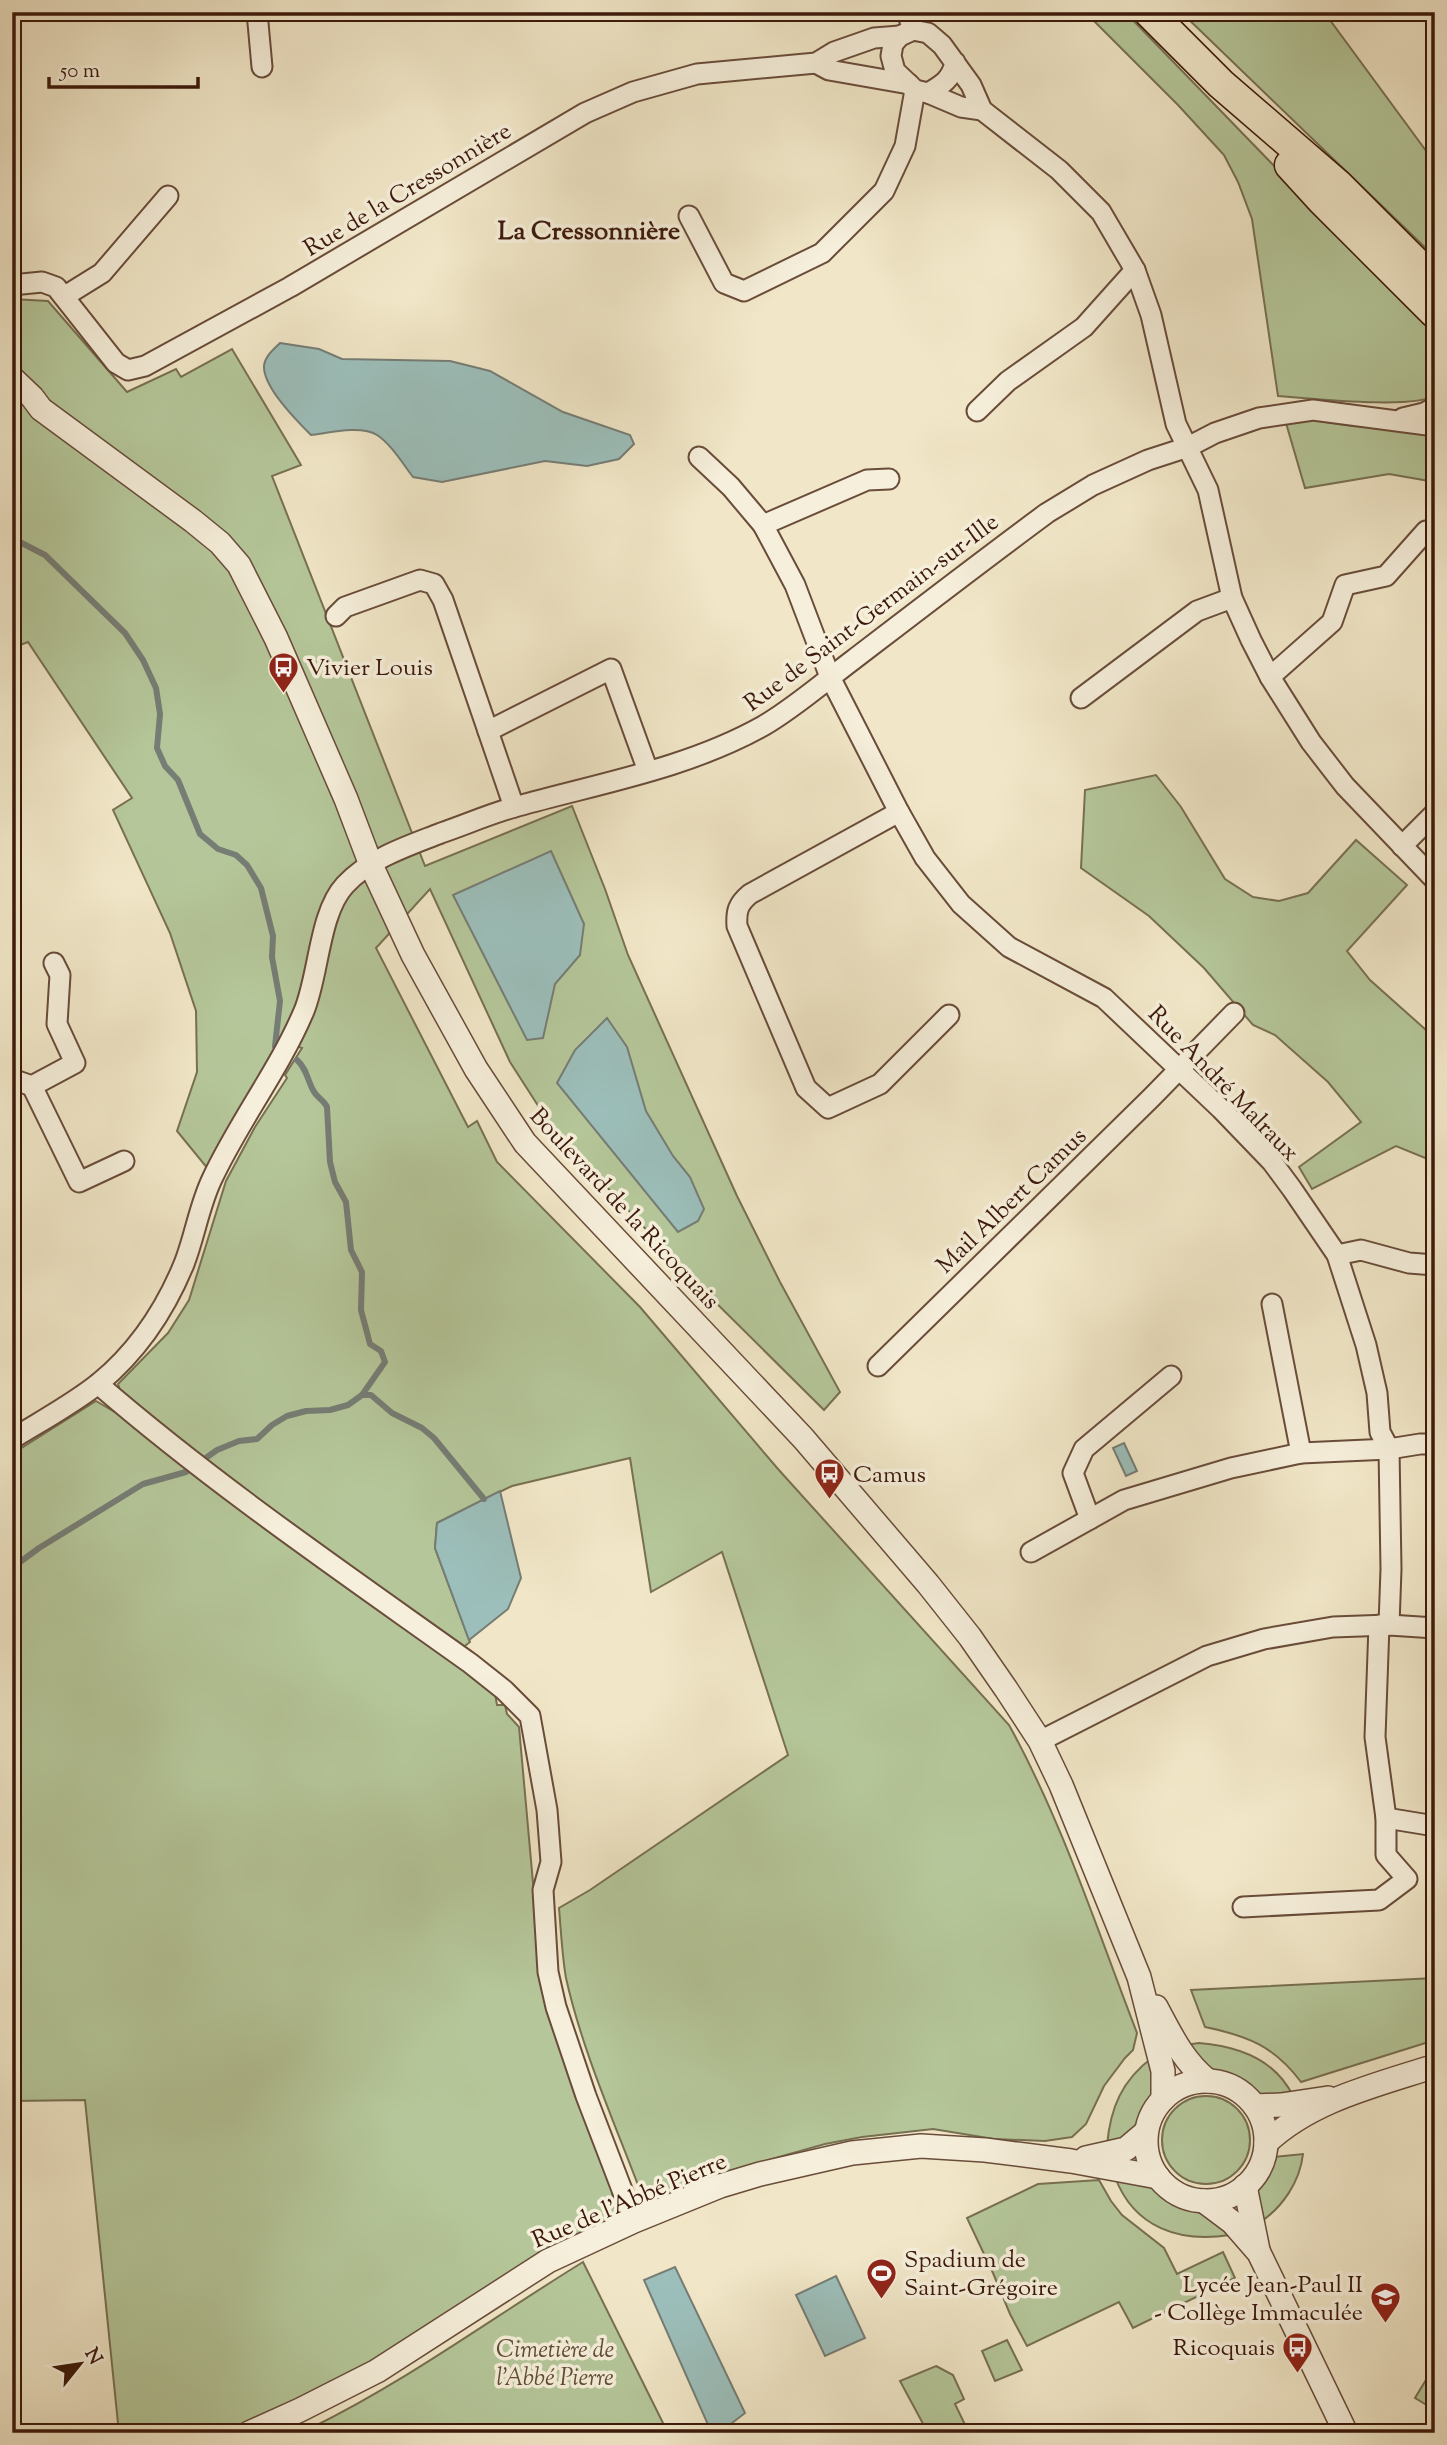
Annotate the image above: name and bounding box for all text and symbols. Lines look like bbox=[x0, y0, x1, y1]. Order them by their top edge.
scale bar bbox=[49, 46, 198, 90]
text: 50 m bbox=[59, 57, 100, 87]
street label: Rue de la Cressonnière bbox=[298, 115, 518, 266]
district label: La Cressonnière bbox=[498, 214, 680, 251]
street label: Rue de Saint-Germain-sur-Ille bbox=[738, 506, 1007, 721]
bus stop icon: Vivier Louis bbox=[266, 650, 300, 694]
place label: Vivier Louis bbox=[306, 652, 433, 686]
street label: Rue André Malraux bbox=[1139, 999, 1306, 1170]
street label: Boulevard de la Ricoquais bbox=[521, 1101, 726, 1318]
street label: Mail Albert Camus bbox=[929, 1121, 1095, 1282]
bus stop icon: Camus bbox=[813, 1457, 847, 1501]
place label: Camus bbox=[853, 1459, 926, 1493]
street label: Rue de l'Abbé Pierre bbox=[527, 2146, 732, 2258]
place label: Spadium de Saint-Grégoire bbox=[904, 2244, 1058, 2306]
sports icon: Spadium de Saint-Grégoire bbox=[864, 2256, 898, 2300]
place label: Lycée Jean-Paul II - Collège Immaculée bbox=[1154, 2269, 1363, 2331]
school or university icon: Lycée Jean-Paul II - Collège Immaculée bbox=[1369, 2281, 1403, 2325]
north arrow bbox=[46, 2330, 116, 2400]
bus stop icon: Ricoquais bbox=[1281, 2330, 1315, 2374]
place label: Ricoquais bbox=[1173, 2332, 1275, 2366]
park label: Cimetière de l'Abbé Pierre bbox=[496, 2334, 614, 2396]
text: N bbox=[77, 2343, 108, 2370]

